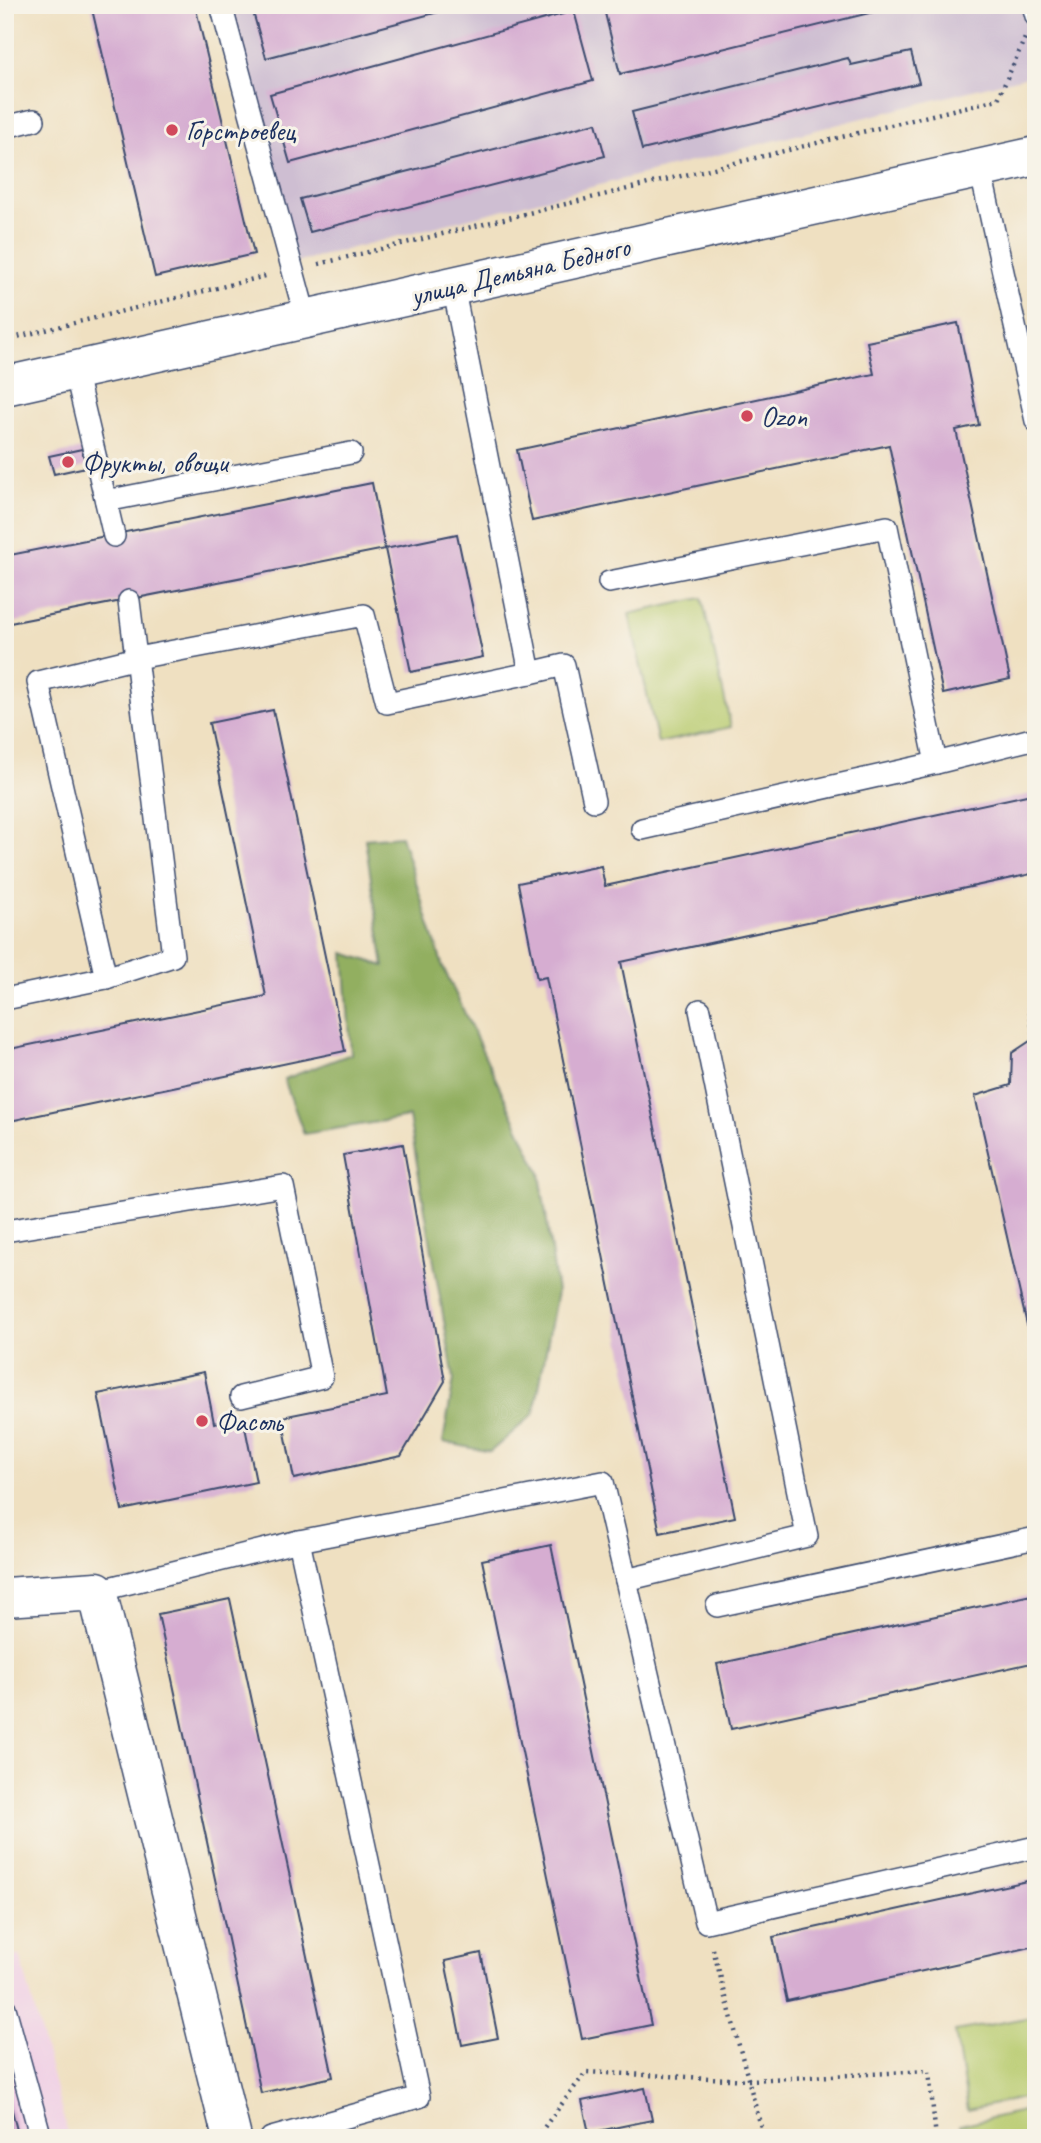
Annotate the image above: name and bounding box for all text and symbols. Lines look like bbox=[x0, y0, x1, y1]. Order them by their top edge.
place label: Горстроевец bbox=[186, 113, 297, 148]
marker: Горстроевец bbox=[164, 122, 180, 138]
street label: улица Демьяна Бедного bbox=[405, 228, 635, 314]
place label: Ozon bbox=[761, 399, 807, 434]
marker: Ozon bbox=[739, 408, 755, 424]
place label: Фрукты, овощи bbox=[82, 445, 230, 480]
marker: Фрукты, овощи bbox=[60, 454, 76, 470]
place label: Фасоль bbox=[216, 1404, 285, 1439]
marker: Фасоль bbox=[194, 1413, 210, 1429]

